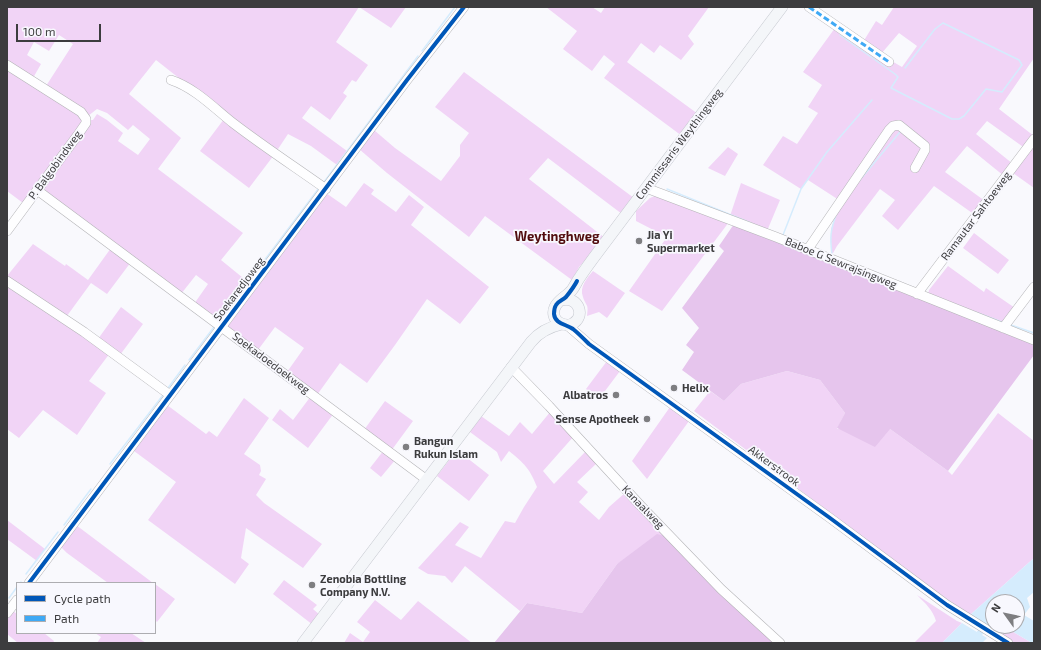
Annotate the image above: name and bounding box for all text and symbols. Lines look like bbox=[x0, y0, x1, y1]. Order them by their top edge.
scale bar bbox=[18, 16, 103, 42]
text: 100 m bbox=[23, 24, 55, 38]
street label: Commissaris Weythingweg bbox=[633, 86, 725, 202]
street label: P. Balgobindweg bbox=[26, 128, 84, 202]
street label: Ramautar Sahtoeweg bbox=[938, 169, 1014, 263]
place label: Jia Yi Supermarket bbox=[647, 228, 715, 254]
district label: Weytinghweg bbox=[514, 229, 600, 245]
street label: Baboe G Sewrajsingweg bbox=[783, 235, 899, 291]
marker: Jia Yi Supermarket bbox=[634, 236, 644, 246]
street label: Soekaredjoweg bbox=[211, 254, 267, 324]
street label: Soekadoedoekweg bbox=[230, 330, 312, 396]
place label: Helix bbox=[682, 381, 709, 395]
marker: Helix bbox=[669, 383, 679, 393]
place label: Albatros bbox=[563, 388, 608, 402]
marker: Albatros bbox=[611, 390, 621, 400]
place label: Sense Apotheek bbox=[555, 412, 639, 426]
marker: Sense Apotheek bbox=[642, 414, 652, 424]
place label: Bangun Rukun Islam bbox=[414, 434, 478, 460]
marker: Bangun Rukun Islam bbox=[401, 442, 411, 452]
street label: Akkerstrook bbox=[746, 443, 802, 489]
street label: Kanaalweg bbox=[619, 483, 667, 531]
place label: Zenobia Bottling Company N.V. bbox=[320, 572, 406, 598]
marker: Zenobia Bottling Company N.V. bbox=[307, 580, 317, 590]
legend bbox=[16, 582, 156, 634]
text: Cycle path bbox=[54, 591, 111, 605]
north arrow bbox=[985, 594, 1025, 634]
text: N bbox=[988, 601, 1003, 615]
text: Path bbox=[54, 611, 79, 625]

